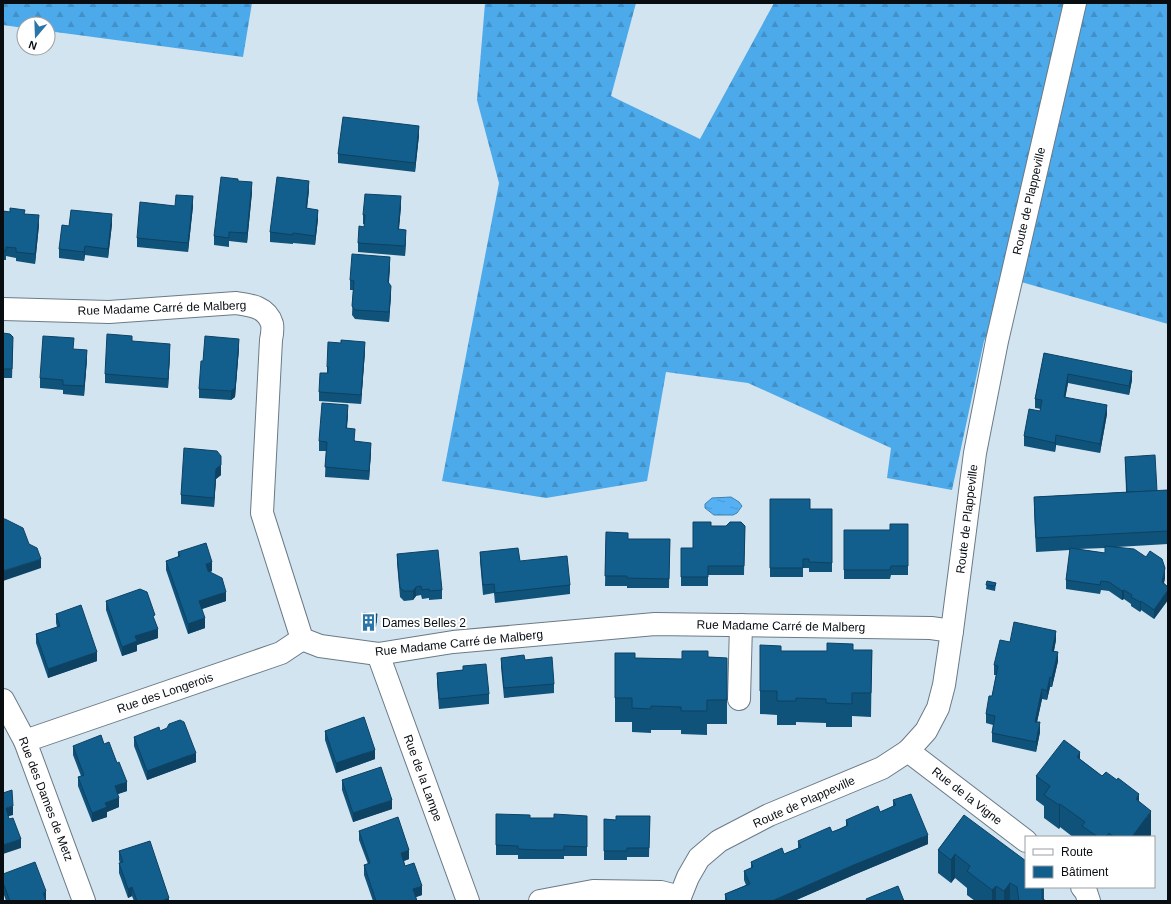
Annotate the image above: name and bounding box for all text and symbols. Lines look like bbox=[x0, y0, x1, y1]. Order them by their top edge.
north arrow bbox=[16, 16, 56, 56]
text: N bbox=[27, 38, 38, 52]
street label: Route de Plappeville bbox=[1010, 145, 1048, 256]
street label: Rue Madame Carré de Malberg bbox=[77, 298, 247, 318]
street label: Route de Plappeville bbox=[953, 463, 981, 574]
building icon: Dames Belles 2 bbox=[359, 613, 379, 633]
place label: Dames Belles 2 bbox=[382, 616, 466, 630]
street label: Rue Madame Carré de Malberg bbox=[697, 618, 865, 634]
street label: Rue Madame Carré de Malberg bbox=[374, 627, 544, 659]
street label: Rue des Longerois bbox=[115, 670, 215, 716]
street label: Rue de la Lampe bbox=[401, 733, 445, 824]
street label: Rue des Dames de Metz bbox=[16, 735, 76, 863]
street label: Rue de la Vigne bbox=[929, 764, 1005, 828]
street label: Route de Plappeville bbox=[751, 773, 857, 831]
legend bbox=[1025, 836, 1155, 888]
text: Route bbox=[1061, 845, 1093, 859]
text: Bâtiment bbox=[1061, 865, 1109, 879]

